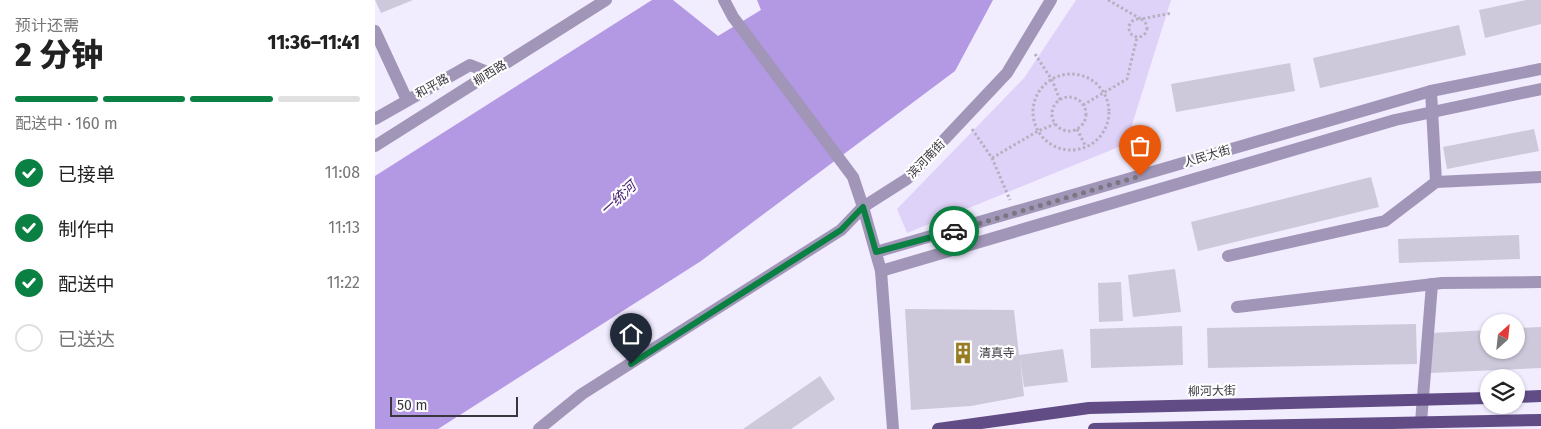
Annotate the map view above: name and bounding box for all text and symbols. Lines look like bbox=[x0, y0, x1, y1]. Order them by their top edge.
text: 预计还需 bbox=[15, 16, 79, 35]
text: 11:36–11:41 bbox=[268, 31, 360, 54]
text: 2 分钟 bbox=[15, 36, 103, 74]
street label: 柳西路 bbox=[471, 58, 509, 88]
street label: 和平路 bbox=[413, 71, 451, 101]
text: 配送中 · 160 m bbox=[15, 114, 118, 133]
pin bbox=[1119, 125, 1161, 176]
icon: bag bbox=[1126, 132, 1154, 160]
street label: 滨河南街 bbox=[904, 137, 948, 181]
street label: 人民大街 bbox=[1182, 143, 1232, 169]
icon: check bbox=[15, 159, 43, 187]
text: 已接单 bbox=[58, 163, 115, 186]
text: 11:08 bbox=[325, 163, 360, 182]
water label: 一统河 bbox=[597, 176, 642, 219]
courier bbox=[929, 206, 979, 256]
icon: check bbox=[15, 214, 43, 242]
icon: car bbox=[940, 217, 968, 245]
text: 制作中 bbox=[58, 218, 115, 241]
text: 11:13 bbox=[328, 218, 360, 237]
icon: check bbox=[15, 269, 43, 297]
text: 配送中 bbox=[58, 273, 115, 296]
text: 11:22 bbox=[327, 273, 360, 292]
pin bbox=[610, 313, 652, 364]
north arrow bbox=[1480, 314, 1525, 359]
map controls bbox=[1480, 314, 1525, 414]
icon: home bbox=[617, 320, 645, 348]
text: 已送达 bbox=[58, 328, 115, 351]
building icon: 清真寺 bbox=[950, 340, 976, 366]
place label: 清真寺 bbox=[979, 346, 1015, 360]
button: layers bbox=[1480, 369, 1525, 414]
street label: 柳河大街 bbox=[1188, 384, 1236, 398]
scale bar bbox=[390, 394, 517, 417]
text: 50 m bbox=[397, 397, 428, 414]

